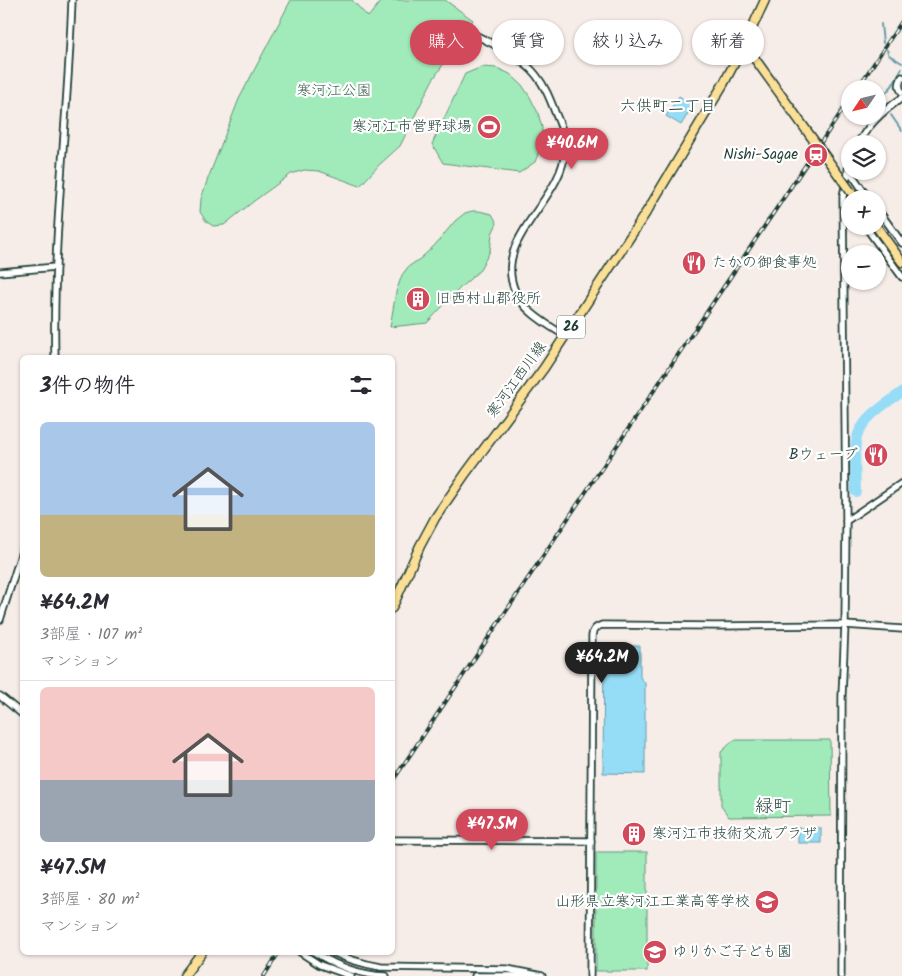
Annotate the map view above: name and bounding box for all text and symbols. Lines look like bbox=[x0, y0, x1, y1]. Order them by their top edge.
chip: 購入 bbox=[410, 20, 482, 65]
chip: 賃貸 bbox=[492, 20, 564, 65]
chip: 絞り込み bbox=[574, 20, 682, 65]
chip: 新着 bbox=[692, 20, 764, 65]
park label: 寒河江公園 bbox=[296, 79, 372, 103]
north arrow bbox=[841, 80, 886, 125]
map controls bbox=[841, 80, 886, 290]
district label: 六供町二丁目 bbox=[620, 94, 716, 119]
sports icon: 寒河江市営野球場 bbox=[476, 114, 502, 140]
place label: 寒河江市営野球場 bbox=[352, 115, 472, 139]
pin: ¥40.6M bbox=[531, 128, 613, 170]
text: ¥40.6M bbox=[546, 131, 598, 156]
button: layers bbox=[841, 135, 886, 180]
station icon: Nishi-Sagae bbox=[803, 142, 829, 168]
place label: Nishi-Sagae bbox=[723, 143, 798, 167]
button: + bbox=[841, 190, 886, 235]
button: − bbox=[841, 245, 886, 290]
restaurant icon: たかの御食事処 bbox=[681, 250, 707, 276]
place label: たかの御食事処 bbox=[712, 251, 817, 275]
building icon: 旧西村山郡役所 bbox=[405, 286, 431, 312]
place label: 旧西村山郡役所 bbox=[436, 287, 541, 311]
road number: 26 bbox=[557, 316, 585, 338]
street label: 寒河江西川線 bbox=[481, 337, 553, 423]
text: 3件の物件 bbox=[40, 370, 136, 403]
icon: filters bbox=[347, 371, 375, 399]
restaurant icon: Bウェーブ bbox=[863, 442, 889, 468]
place label: Bウェーブ bbox=[789, 443, 858, 467]
icon: home bbox=[163, 454, 253, 544]
text: ¥64.2M bbox=[40, 587, 109, 620]
text: 3部屋 · 107 m² bbox=[40, 622, 142, 647]
pin: ¥64.2M bbox=[561, 642, 643, 684]
text: ¥64.2M bbox=[576, 645, 628, 670]
text: マンション bbox=[40, 649, 119, 674]
icon: home bbox=[163, 720, 253, 810]
district label: 緑町 bbox=[755, 793, 791, 822]
pin: ¥47.5M bbox=[451, 808, 533, 851]
text: ¥47.5M bbox=[467, 812, 517, 837]
building icon: 寒河江市技術交流プラザ bbox=[621, 821, 647, 847]
place label: 寒河江市技術交流プラザ bbox=[652, 822, 817, 846]
text: ¥47.5M bbox=[40, 852, 106, 885]
text: 3部屋 · 80 m² bbox=[40, 887, 139, 912]
school or university icon: 山形県立寒河江工業高等学校 bbox=[754, 889, 780, 915]
place label: 山形県立寒河江工業高等学校 bbox=[555, 890, 750, 914]
text: マンション bbox=[40, 914, 119, 939]
school or university icon: ゆりかご子ども園 bbox=[642, 939, 668, 965]
place label: ゆりかご子ども園 bbox=[672, 940, 792, 964]

